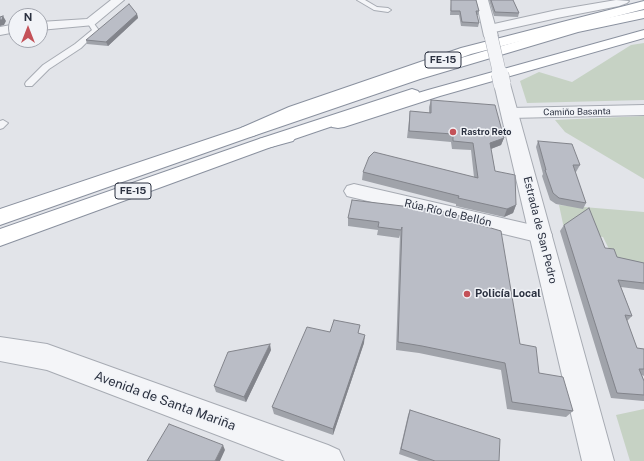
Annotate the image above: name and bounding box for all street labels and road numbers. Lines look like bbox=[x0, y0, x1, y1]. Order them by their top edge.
road number: FE-15 bbox=[425, 52, 461, 68]
street label: Camiño Basanta bbox=[543, 106, 611, 118]
street label: Estrada de San Pedro bbox=[520, 175, 560, 285]
road number: FE-15 bbox=[115, 183, 151, 199]
street label: Rúa Río de Bellón bbox=[403, 197, 493, 229]
street label: Avenida de Santa Mariña bbox=[92, 368, 238, 434]

